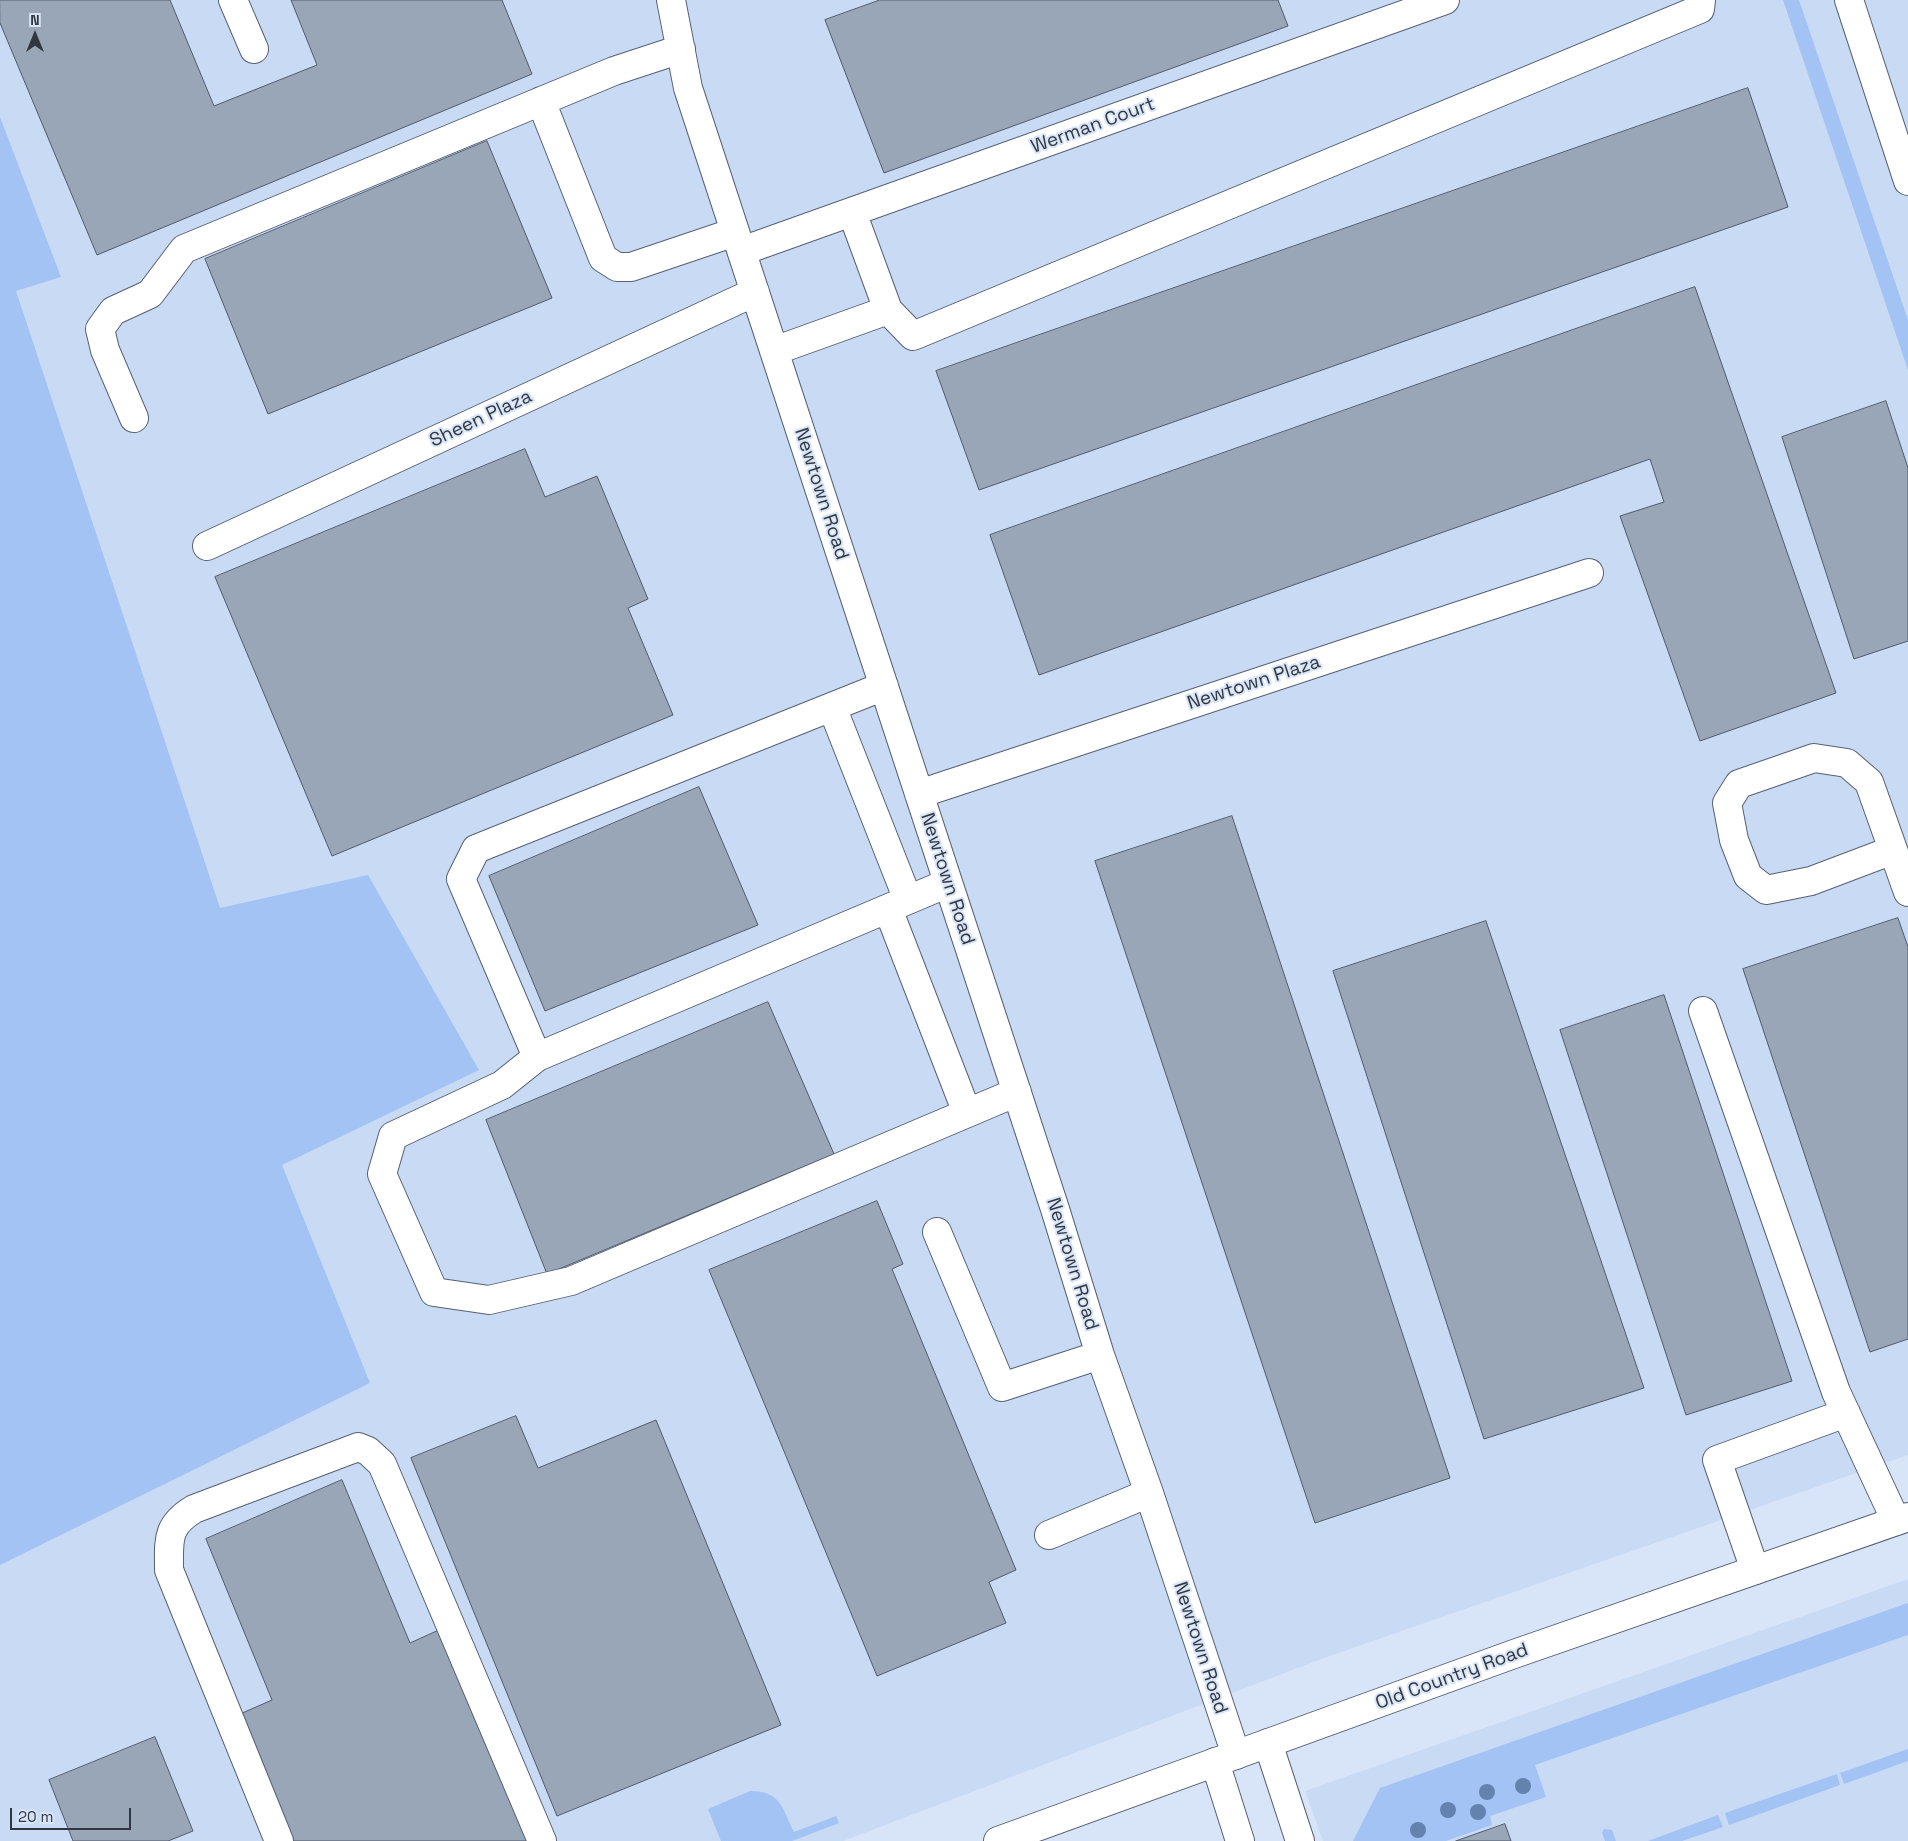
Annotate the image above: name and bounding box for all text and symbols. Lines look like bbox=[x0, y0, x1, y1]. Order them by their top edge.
north arrow bbox=[10, 10, 60, 60]
text: N bbox=[30, 11, 40, 29]
street label: Werman Court bbox=[1028, 93, 1158, 159]
street label: Sheen Plaza bbox=[426, 385, 536, 453]
street label: Newtown Road bbox=[789, 425, 853, 563]
street label: Newtown Plaza bbox=[1185, 651, 1323, 715]
street label: Newtown Road bbox=[915, 810, 979, 948]
street label: Newtown Road bbox=[1041, 1195, 1103, 1333]
street label: Newtown Road bbox=[1168, 1579, 1232, 1717]
street label: Old Country Road bbox=[1373, 1639, 1531, 1715]
scale bar bbox=[12, 1798, 134, 1830]
text: 20 m bbox=[18, 1807, 53, 1826]

